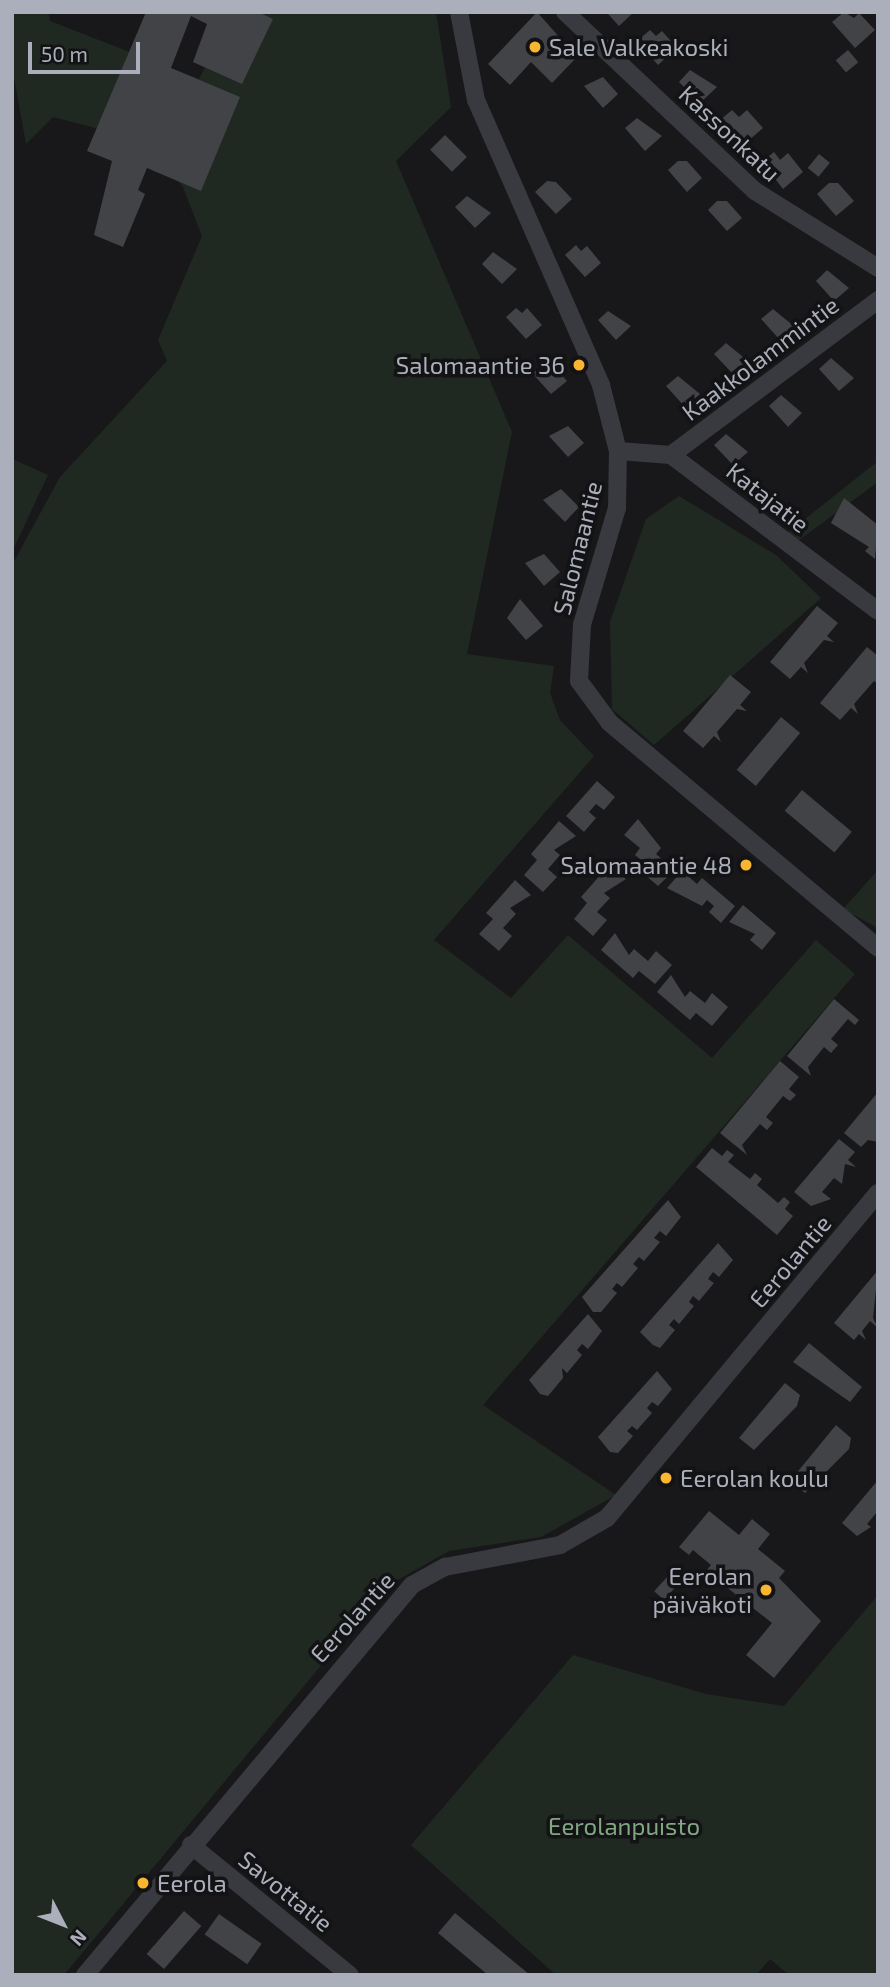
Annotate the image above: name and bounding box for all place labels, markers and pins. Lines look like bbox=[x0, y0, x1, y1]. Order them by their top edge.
place label: Sale Valkeakoski bbox=[549, 33, 729, 61]
marker: Sale Valkeakoski bbox=[527, 39, 543, 55]
place label: Salomaantie 36 bbox=[396, 351, 565, 379]
marker: Salomaantie 36 bbox=[571, 357, 587, 373]
place label: Salomaantie 48 bbox=[561, 851, 732, 879]
marker: Salomaantie 48 bbox=[738, 857, 754, 873]
place label: Eerolan koulu bbox=[680, 1464, 829, 1492]
marker: Eerolan koulu bbox=[658, 1470, 674, 1486]
place label: Eerolan päiväkoti bbox=[653, 1562, 752, 1618]
marker: Eerolan päiväkoti bbox=[758, 1582, 774, 1598]
place label: Eerola bbox=[157, 1869, 227, 1897]
marker: Eerola bbox=[135, 1875, 151, 1891]

